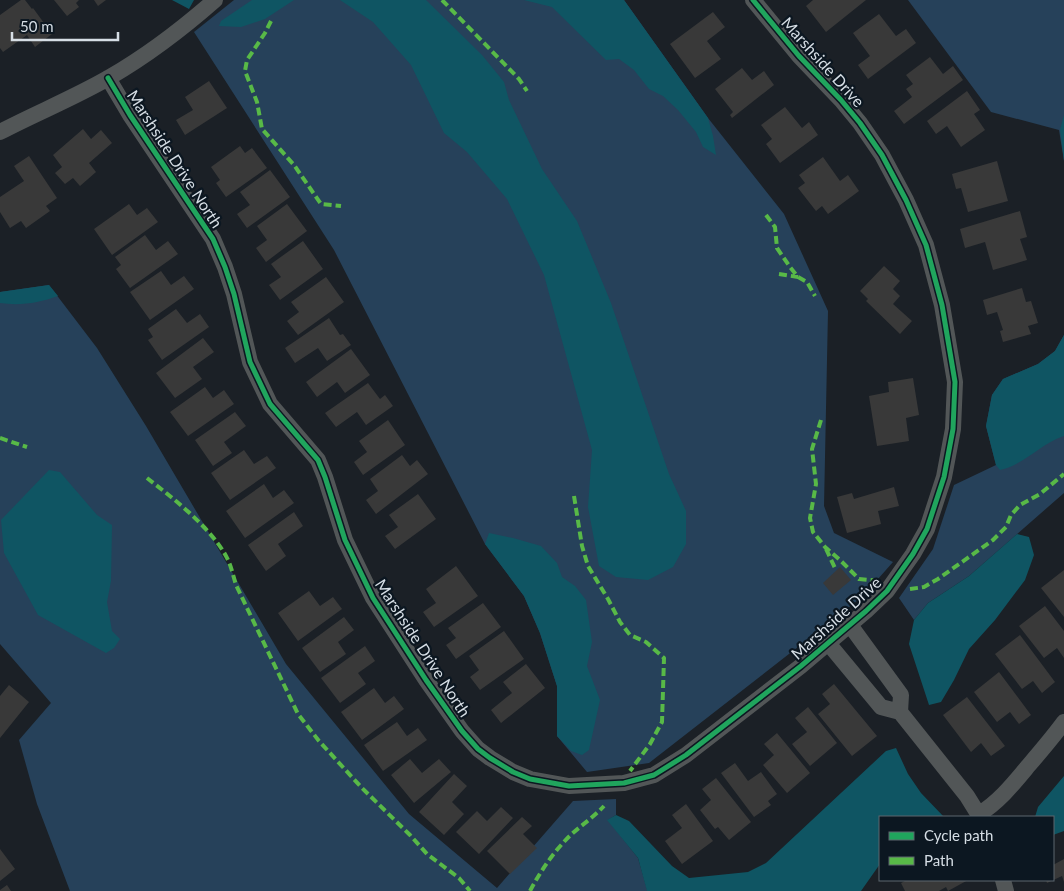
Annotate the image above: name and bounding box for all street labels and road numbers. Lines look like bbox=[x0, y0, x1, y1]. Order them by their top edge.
street label: Marshside Drive bbox=[778, 13, 869, 111]
street label: Marshside Drive North bbox=[124, 86, 227, 231]
street label: Marshside Drive bbox=[787, 572, 885, 663]
street label: Marshside Drive North bbox=[372, 575, 475, 720]

